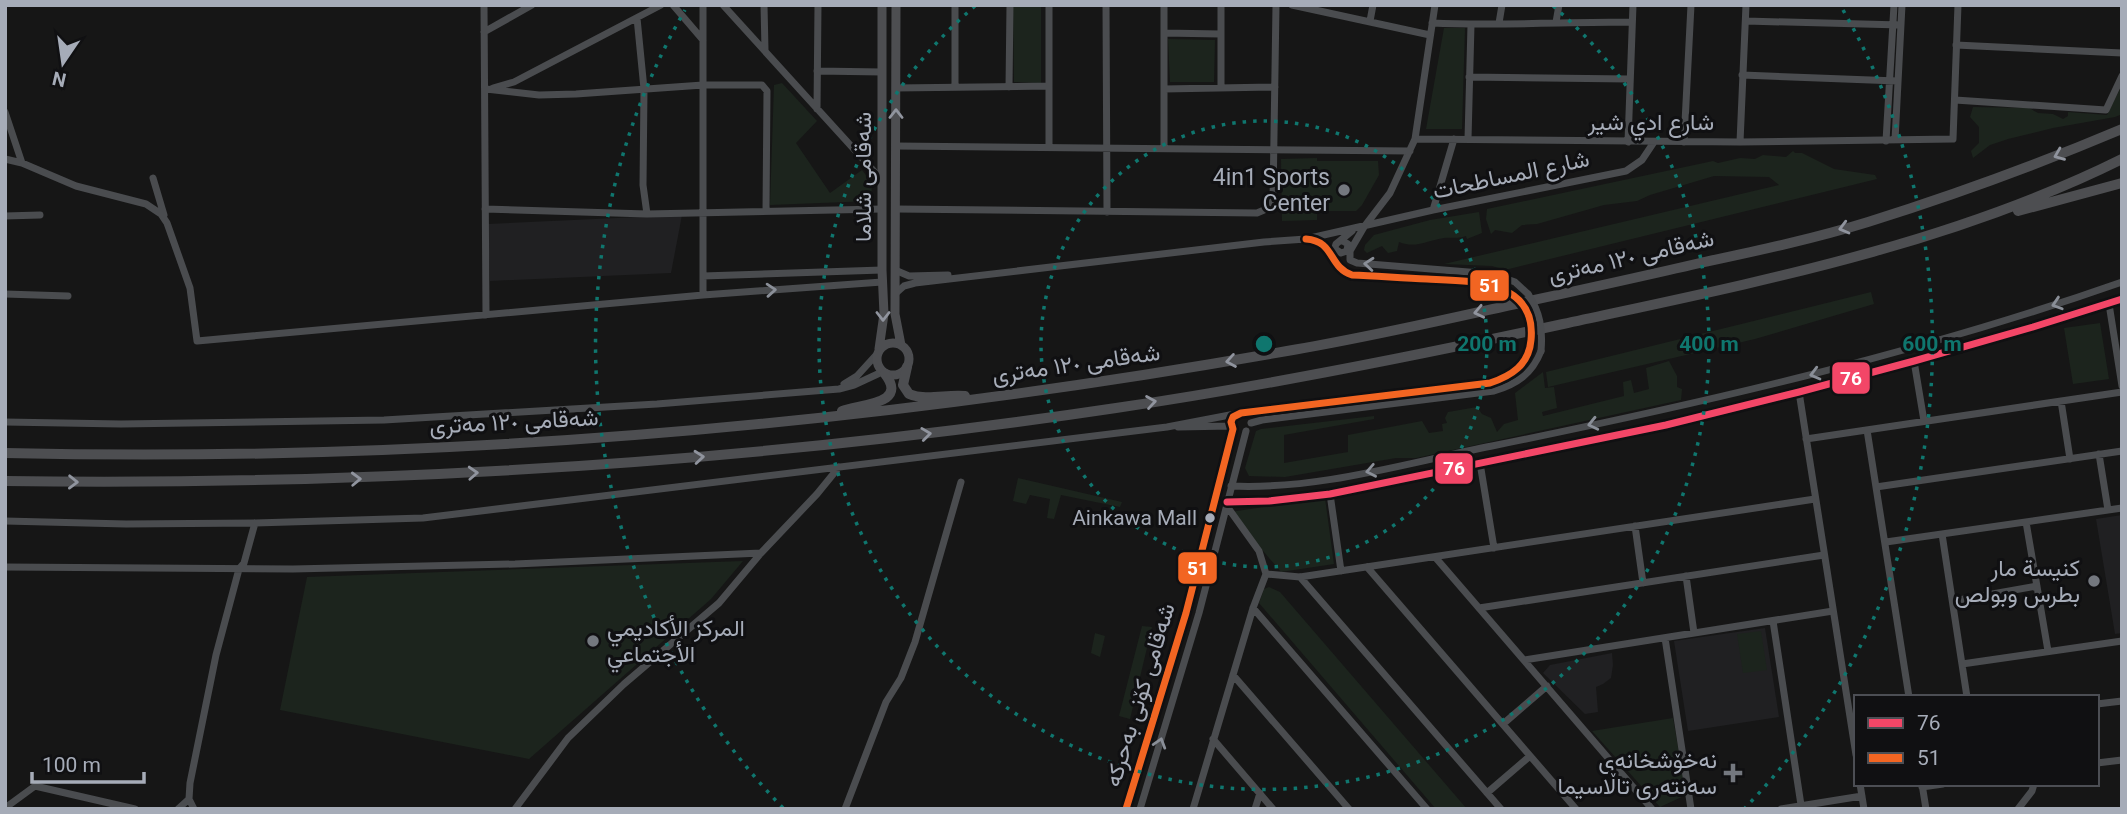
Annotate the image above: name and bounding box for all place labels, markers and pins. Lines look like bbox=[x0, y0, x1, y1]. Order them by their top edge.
place label: 4in1 Sports Center bbox=[1213, 164, 1330, 217]
marker: 4in1 Sports Center bbox=[1336, 182, 1352, 198]
centre of rings bbox=[1252, 332, 1276, 356]
place label: Ainkawa Mall bbox=[1072, 506, 1197, 530]
marker: Ainkawa Mall bbox=[1203, 511, 1217, 525]
place label: كنيسة مار بطرس وبولص bbox=[1955, 555, 2080, 609]
marker: كنيسة مار بطرس وبولص bbox=[2086, 573, 2102, 589]
place label: المركز الأكاديمي الأجتماعي bbox=[607, 615, 745, 673]
marker: المركز الأكاديمي الأجتماعي bbox=[585, 633, 601, 649]
place label: نەخۆشخانەی سەنتەری تاڵاسیما bbox=[1557, 747, 1717, 801]
marker: نەخۆشخانەی سەنتەری تاڵاسیما bbox=[1723, 763, 1743, 783]

